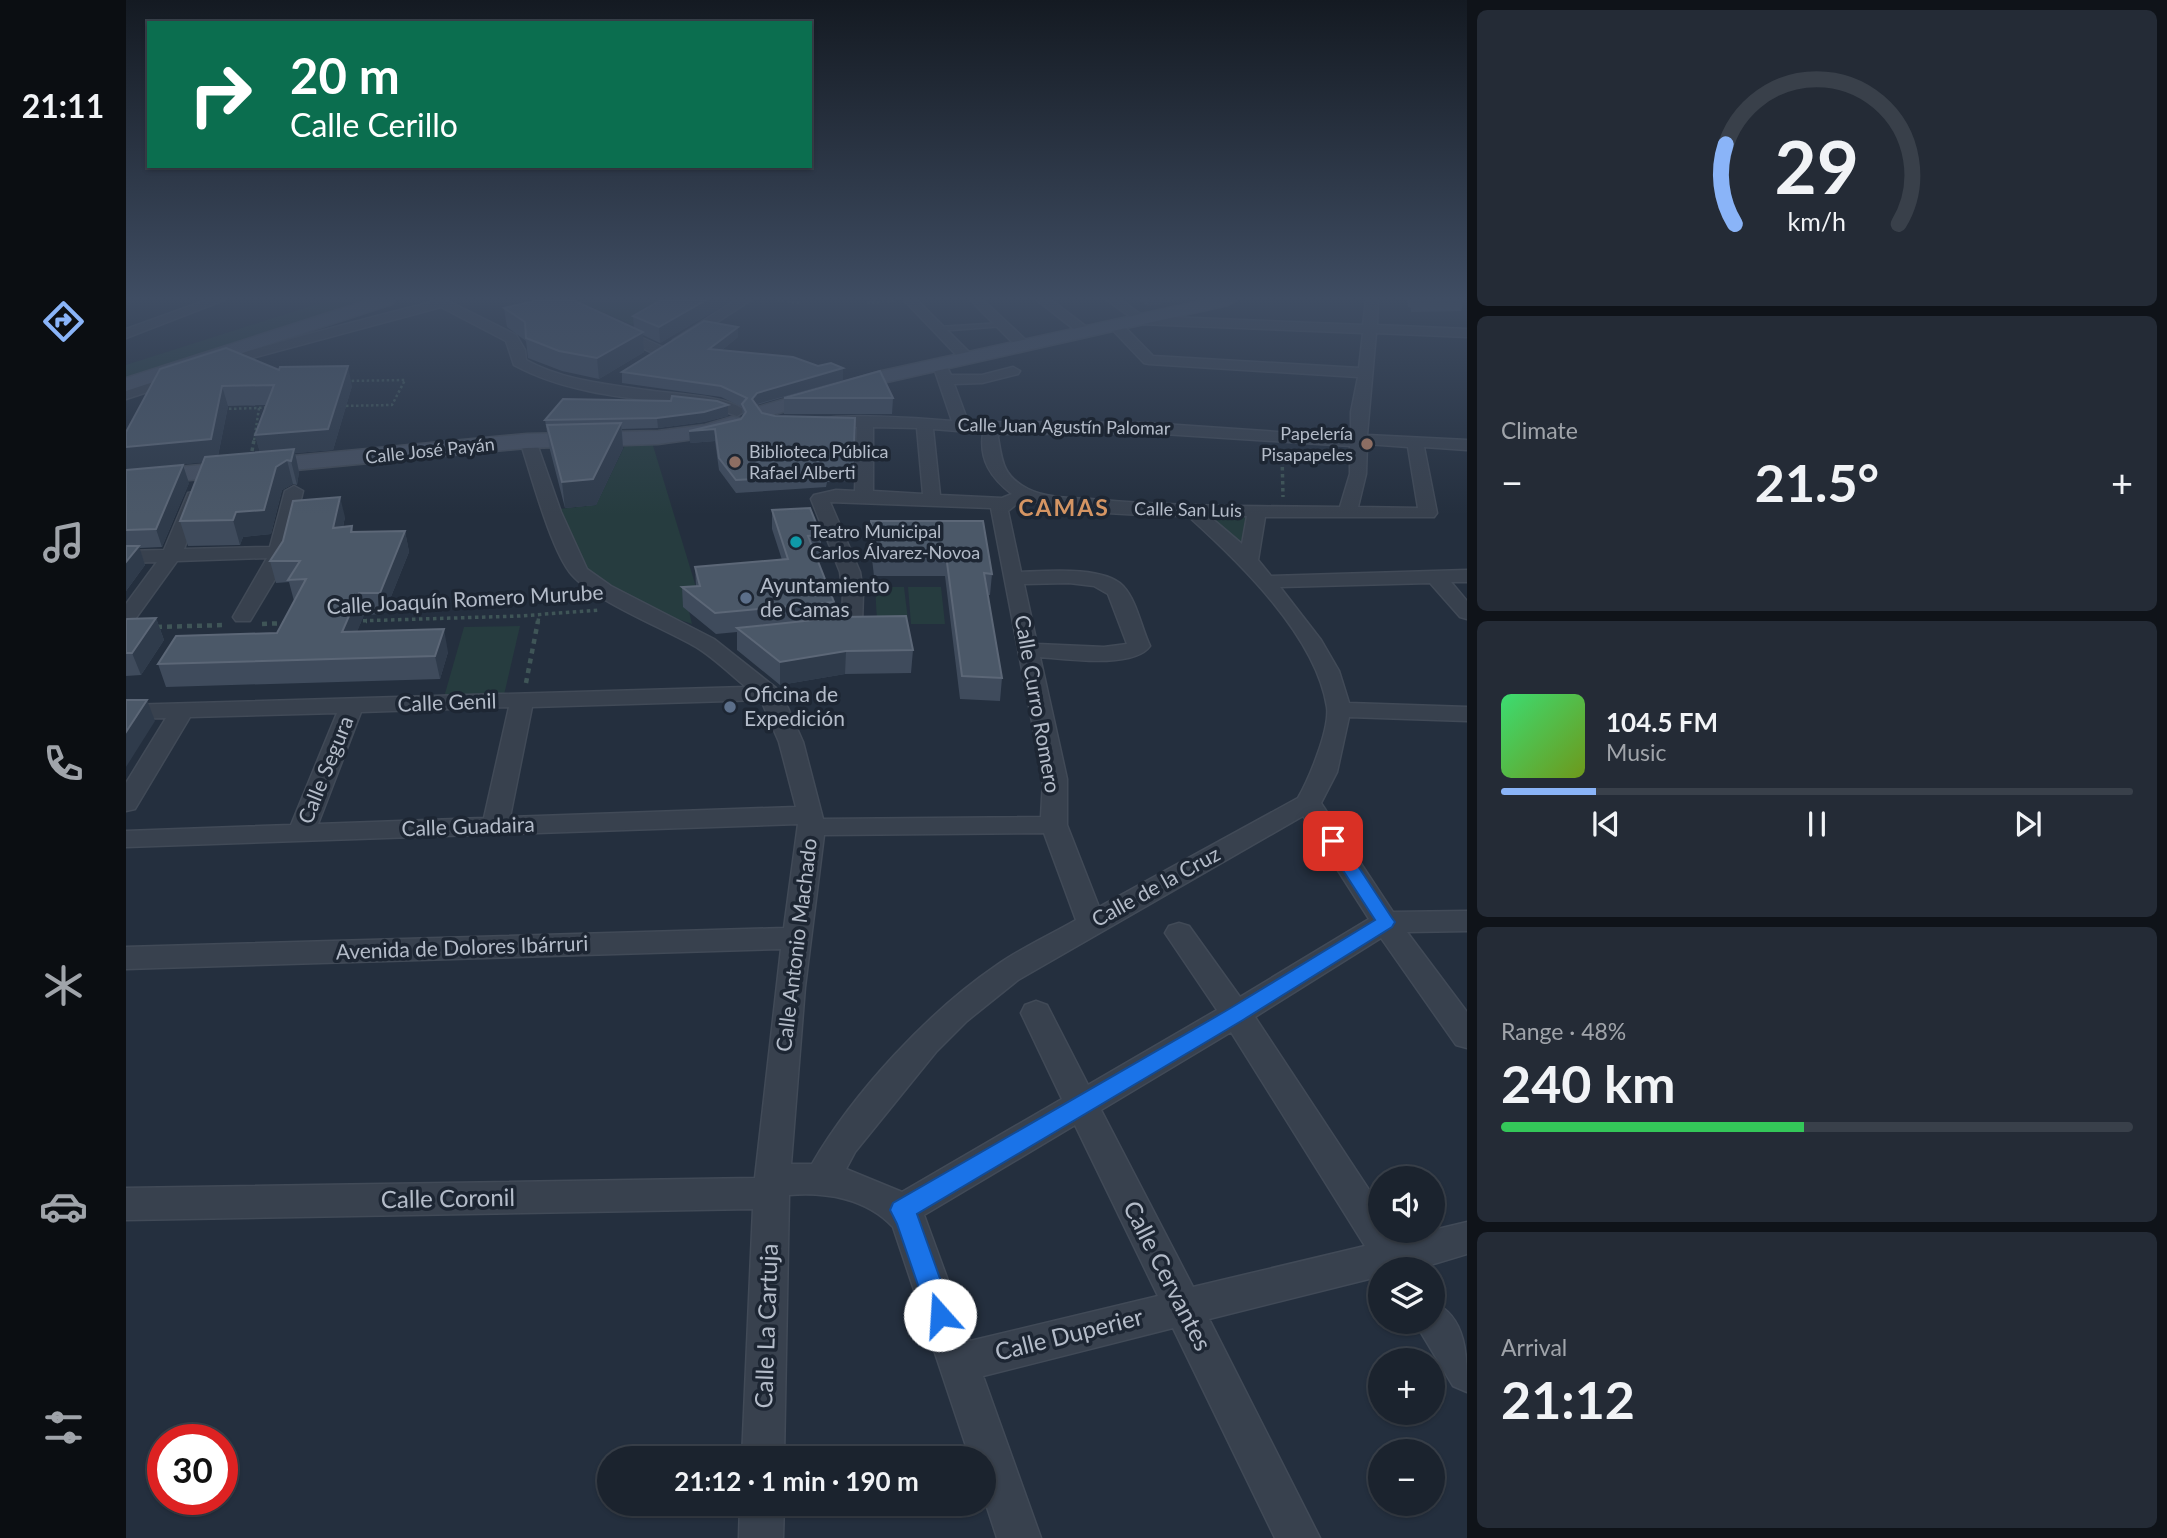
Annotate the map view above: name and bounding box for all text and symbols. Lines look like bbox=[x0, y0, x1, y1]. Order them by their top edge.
text: 20 m bbox=[290, 46, 400, 104]
icon: right bbox=[175, 49, 266, 140]
text: 21:11 bbox=[22, 86, 104, 125]
text: Calle Cerillo bbox=[290, 105, 458, 144]
text: 29 bbox=[1775, 122, 1859, 210]
text: km/h bbox=[1788, 206, 1846, 236]
icon: directions bbox=[39, 297, 88, 346]
street label: Calle Juan Agustín Palomar bbox=[957, 413, 1171, 439]
text: Climate bbox=[1501, 416, 1578, 444]
place label: Papelería Pisapapeles bbox=[1261, 422, 1353, 465]
street label: Calle José Payán bbox=[364, 432, 496, 468]
marker: Papelería Pisapapeles bbox=[1359, 436, 1375, 452]
place label: Biblioteca Pública Rafael Alberti bbox=[749, 440, 888, 483]
text: 21.5° bbox=[1755, 451, 1879, 513]
marker: Biblioteca Pública Rafael Alberti bbox=[727, 454, 743, 470]
text: − bbox=[1501, 459, 1523, 505]
text: + bbox=[2111, 459, 2133, 505]
district label: CAMAS bbox=[1018, 493, 1110, 521]
street label: Calle San Luis bbox=[1134, 497, 1242, 521]
icon: music bbox=[39, 518, 88, 567]
place label: Teatro Municipal Carlos Álvarez-Novoa bbox=[810, 520, 980, 563]
marker: Teatro Municipal Carlos Álvarez-Novoa bbox=[788, 534, 804, 550]
place label: Ayuntamiento de Camas bbox=[760, 572, 890, 621]
street label: Calle Joaquín Romero Murube bbox=[326, 579, 604, 618]
marker: Ayuntamiento de Camas bbox=[738, 590, 754, 606]
street label: Calle Curro Romero bbox=[1011, 613, 1066, 795]
place label: Oficina de Expedición bbox=[744, 681, 845, 730]
street label: Calle Genil bbox=[397, 687, 497, 716]
marker: Oficina de Expedición bbox=[722, 699, 738, 715]
text: 104.5 FM bbox=[1606, 706, 1718, 738]
street label: Calle Segura bbox=[292, 712, 358, 827]
text: Music bbox=[1606, 738, 1666, 766]
icon: phone bbox=[39, 739, 88, 788]
icon: previous bbox=[1587, 805, 1625, 843]
icon: pause bbox=[1798, 805, 1836, 843]
icon: next bbox=[2009, 805, 2047, 843]
street label: Calle Guadaira bbox=[401, 811, 535, 840]
pin bbox=[1303, 811, 1363, 871]
icon: arrive bbox=[1314, 822, 1352, 860]
street label: Calle Antonio Machado bbox=[770, 837, 821, 1053]
street label: Calle de la Cruz bbox=[1087, 840, 1224, 931]
street label: Avenida de Dolores Ibárruri bbox=[335, 930, 589, 963]
icon: climate bbox=[39, 961, 88, 1010]
text: Range · 48% bbox=[1501, 1017, 1626, 1045]
text: 240 km bbox=[1501, 1052, 1675, 1114]
map controls bbox=[1368, 1166, 1445, 1516]
button: sound bbox=[1368, 1166, 1445, 1243]
icon: car bbox=[39, 1182, 88, 1231]
street label: Calle Coronil bbox=[381, 1182, 515, 1213]
street label: Calle Cervantes bbox=[1118, 1196, 1219, 1355]
street label: Calle La Cartuja bbox=[748, 1243, 783, 1409]
button: layers bbox=[1368, 1257, 1445, 1334]
position arrow bbox=[903, 1278, 977, 1352]
street label: Calle Duperier bbox=[992, 1301, 1146, 1366]
text: Arrival bbox=[1501, 1333, 1567, 1361]
button: + bbox=[1368, 1348, 1445, 1425]
text: 21:12 bbox=[1501, 1368, 1635, 1430]
icon: filters bbox=[39, 1403, 88, 1452]
speed limit sign: 30 bbox=[147, 1424, 238, 1515]
button: − bbox=[1368, 1439, 1445, 1516]
text: 21:12 · 1 min · 190 m bbox=[674, 1465, 919, 1497]

